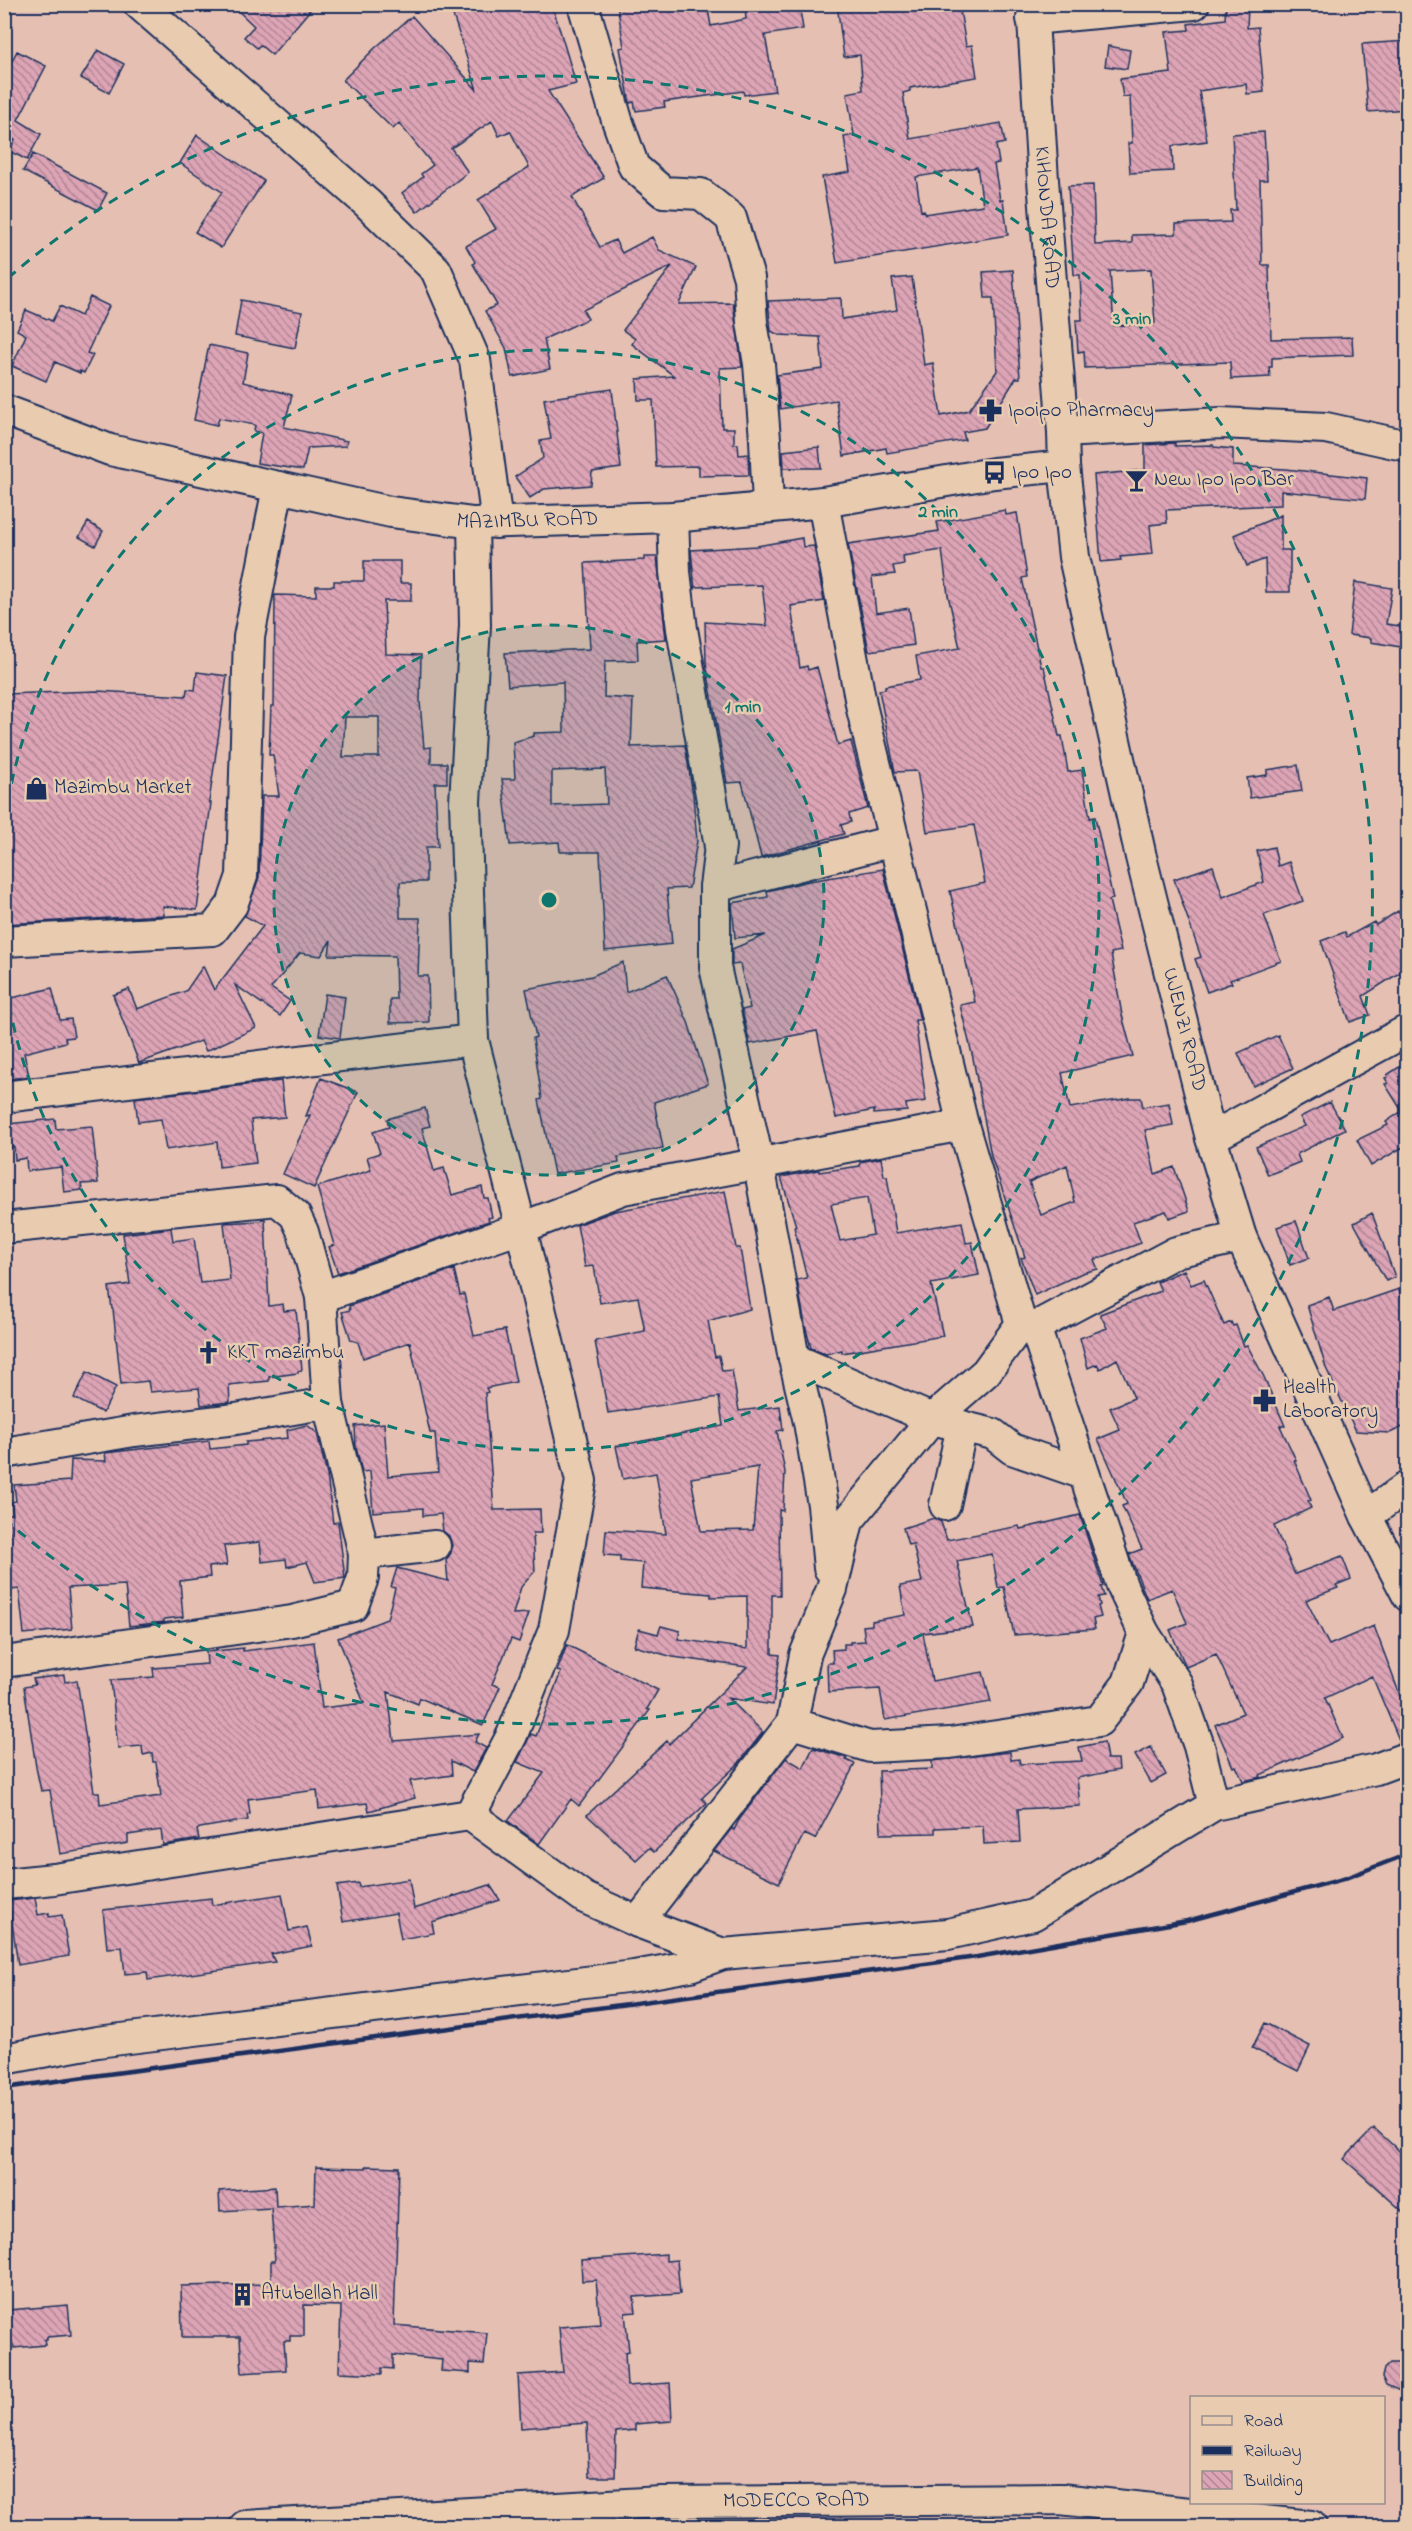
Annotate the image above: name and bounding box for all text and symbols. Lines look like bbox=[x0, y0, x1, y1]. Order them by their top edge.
street label: KIHONDA ROAD bbox=[1026, 145, 1067, 290]
text: 3 min bbox=[1112, 307, 1151, 333]
place label: Ipoipo Pharmacy bbox=[1008, 396, 1154, 428]
pharmacy icon: Ipoipo Pharmacy bbox=[977, 398, 1003, 424]
place label: Ipo Ipo bbox=[1012, 458, 1072, 488]
bus stop icon: Ipo Ipo bbox=[981, 460, 1007, 486]
place label: New Ipo Ipo Bar bbox=[1154, 465, 1294, 495]
bar icon: New Ipo Ipo Bar bbox=[1123, 467, 1149, 493]
text: 2 min bbox=[917, 500, 958, 526]
street label: MAZIMBU ROAD bbox=[454, 504, 599, 538]
text: 1 min bbox=[725, 695, 761, 721]
place label: Mazimbu Market bbox=[54, 773, 192, 803]
shop icon: Mazimbu Market bbox=[23, 775, 49, 801]
centre of rings bbox=[539, 890, 559, 910]
street label: UJENZI ROAD bbox=[1154, 965, 1214, 1095]
place label: KKT mazimbu bbox=[227, 1338, 344, 1368]
church icon: KKT mazimbu bbox=[196, 1340, 222, 1366]
place label: Health Laboratory bbox=[1283, 1373, 1378, 1429]
pharmacy icon: Health Laboratory bbox=[1252, 1387, 1278, 1413]
place label: Atubellah Hall bbox=[261, 2279, 378, 2309]
building icon: Atubellah Hall bbox=[230, 2281, 256, 2307]
legend bbox=[1190, 2396, 1385, 2504]
text: Road bbox=[1244, 2409, 1283, 2435]
text: Railway bbox=[1244, 2439, 1301, 2465]
text: Building bbox=[1243, 2469, 1303, 2496]
street label: MODECCO ROAD bbox=[723, 2485, 870, 2517]

